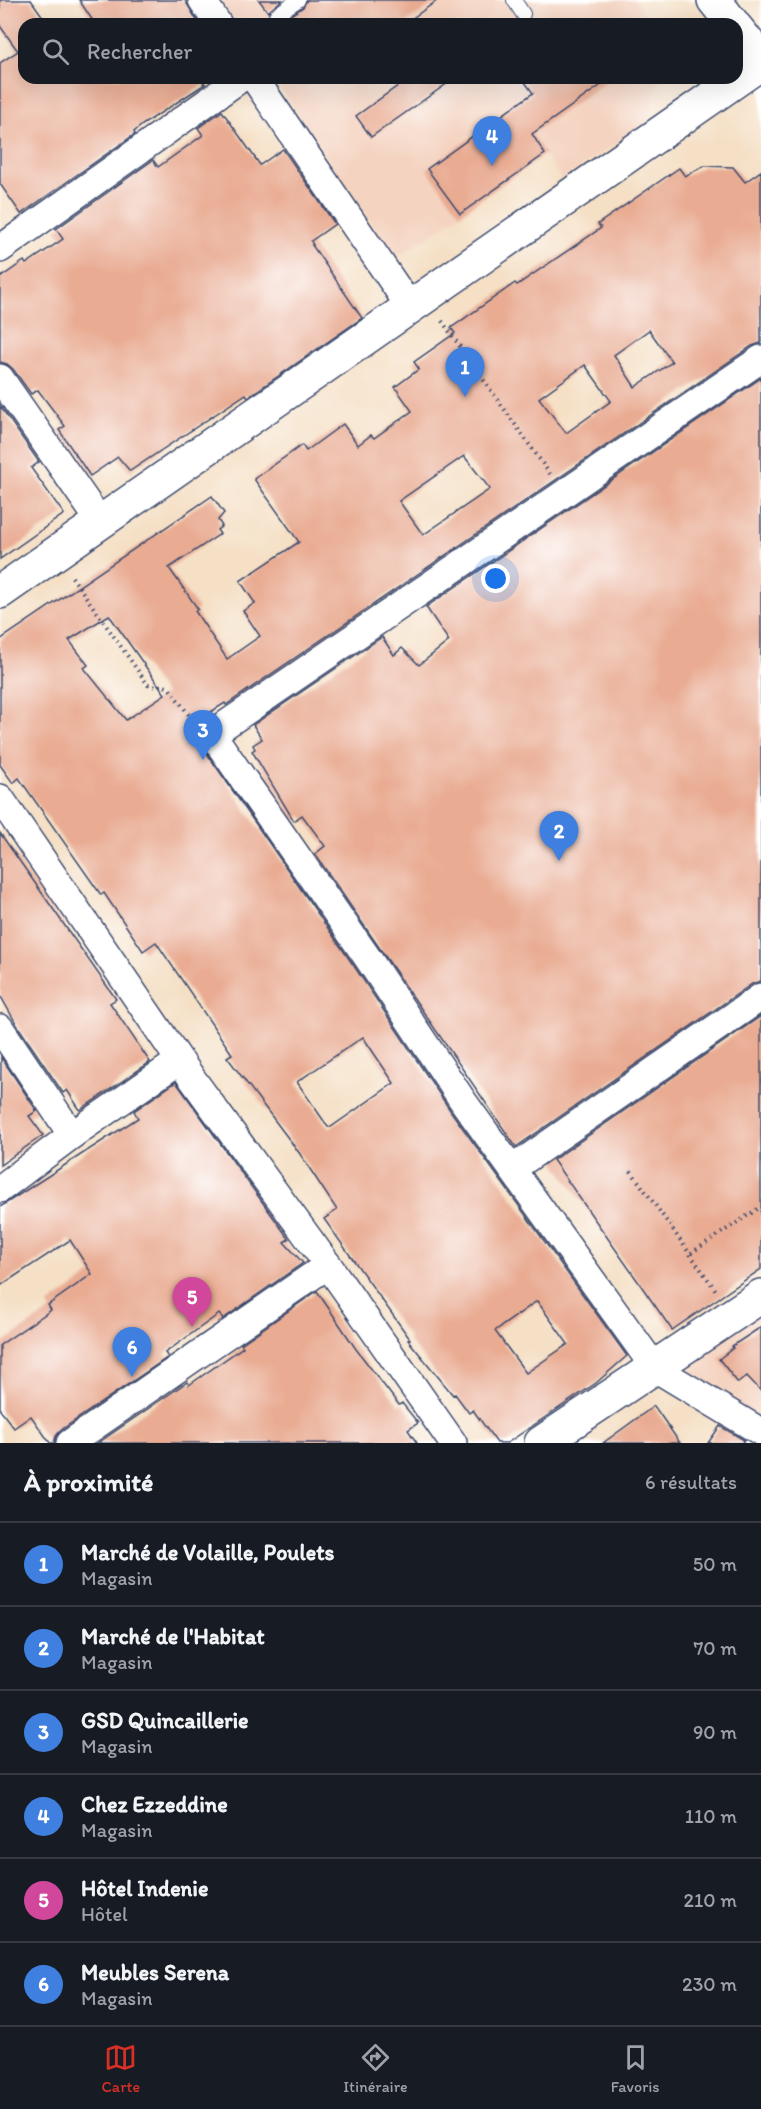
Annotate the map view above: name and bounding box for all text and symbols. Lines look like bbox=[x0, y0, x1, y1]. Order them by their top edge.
search box bbox=[18, 18, 743, 84]
icon: search bbox=[39, 35, 72, 68]
text: Rechercher bbox=[87, 38, 192, 65]
pin: 4 bbox=[472, 116, 512, 166]
pin: 1 bbox=[446, 348, 484, 397]
your location bbox=[481, 564, 510, 593]
pin: 3 bbox=[184, 710, 222, 760]
pin: 2 bbox=[540, 812, 578, 861]
pin: 5 bbox=[172, 1278, 212, 1327]
pin: 6 bbox=[112, 1328, 152, 1377]
text: À proximité bbox=[24, 1466, 153, 1498]
text: 6 résultats bbox=[645, 1470, 737, 1494]
text: Marché de Volaille, Poulets bbox=[81, 1539, 334, 1566]
text: 1 bbox=[39, 1552, 48, 1576]
text: 50 m bbox=[693, 1552, 737, 1576]
text: Magasin bbox=[81, 1566, 153, 1590]
text: Marché de l'Habitat bbox=[81, 1623, 265, 1650]
text: 2 bbox=[38, 1636, 49, 1660]
text: 70 m bbox=[693, 1636, 737, 1660]
text: Magasin bbox=[81, 1650, 153, 1674]
text: GSD Quincaillerie bbox=[81, 1707, 249, 1734]
text: 3 bbox=[38, 1720, 49, 1744]
text: 90 m bbox=[693, 1720, 737, 1744]
text: Magasin bbox=[81, 1734, 153, 1758]
text: Chez Ezzeddine bbox=[81, 1791, 228, 1818]
text: 4 bbox=[37, 1804, 50, 1828]
text: 110 m bbox=[685, 1804, 737, 1828]
text: Magasin bbox=[81, 1818, 153, 1842]
text: Hôtel Indenie bbox=[81, 1875, 208, 1902]
text: 5 bbox=[38, 1888, 49, 1912]
text: 210 m bbox=[684, 1888, 737, 1912]
text: Hôtel bbox=[81, 1902, 128, 1926]
text: Meubles Serena bbox=[81, 1959, 229, 1986]
text: 6 bbox=[38, 1972, 49, 1996]
text: 230 m bbox=[682, 1972, 737, 1996]
text: Magasin bbox=[81, 1986, 153, 2010]
tab: Carte bbox=[102, 2041, 140, 2096]
tab: Itinéraire bbox=[343, 2041, 408, 2096]
tab: Favoris bbox=[611, 2041, 659, 2096]

